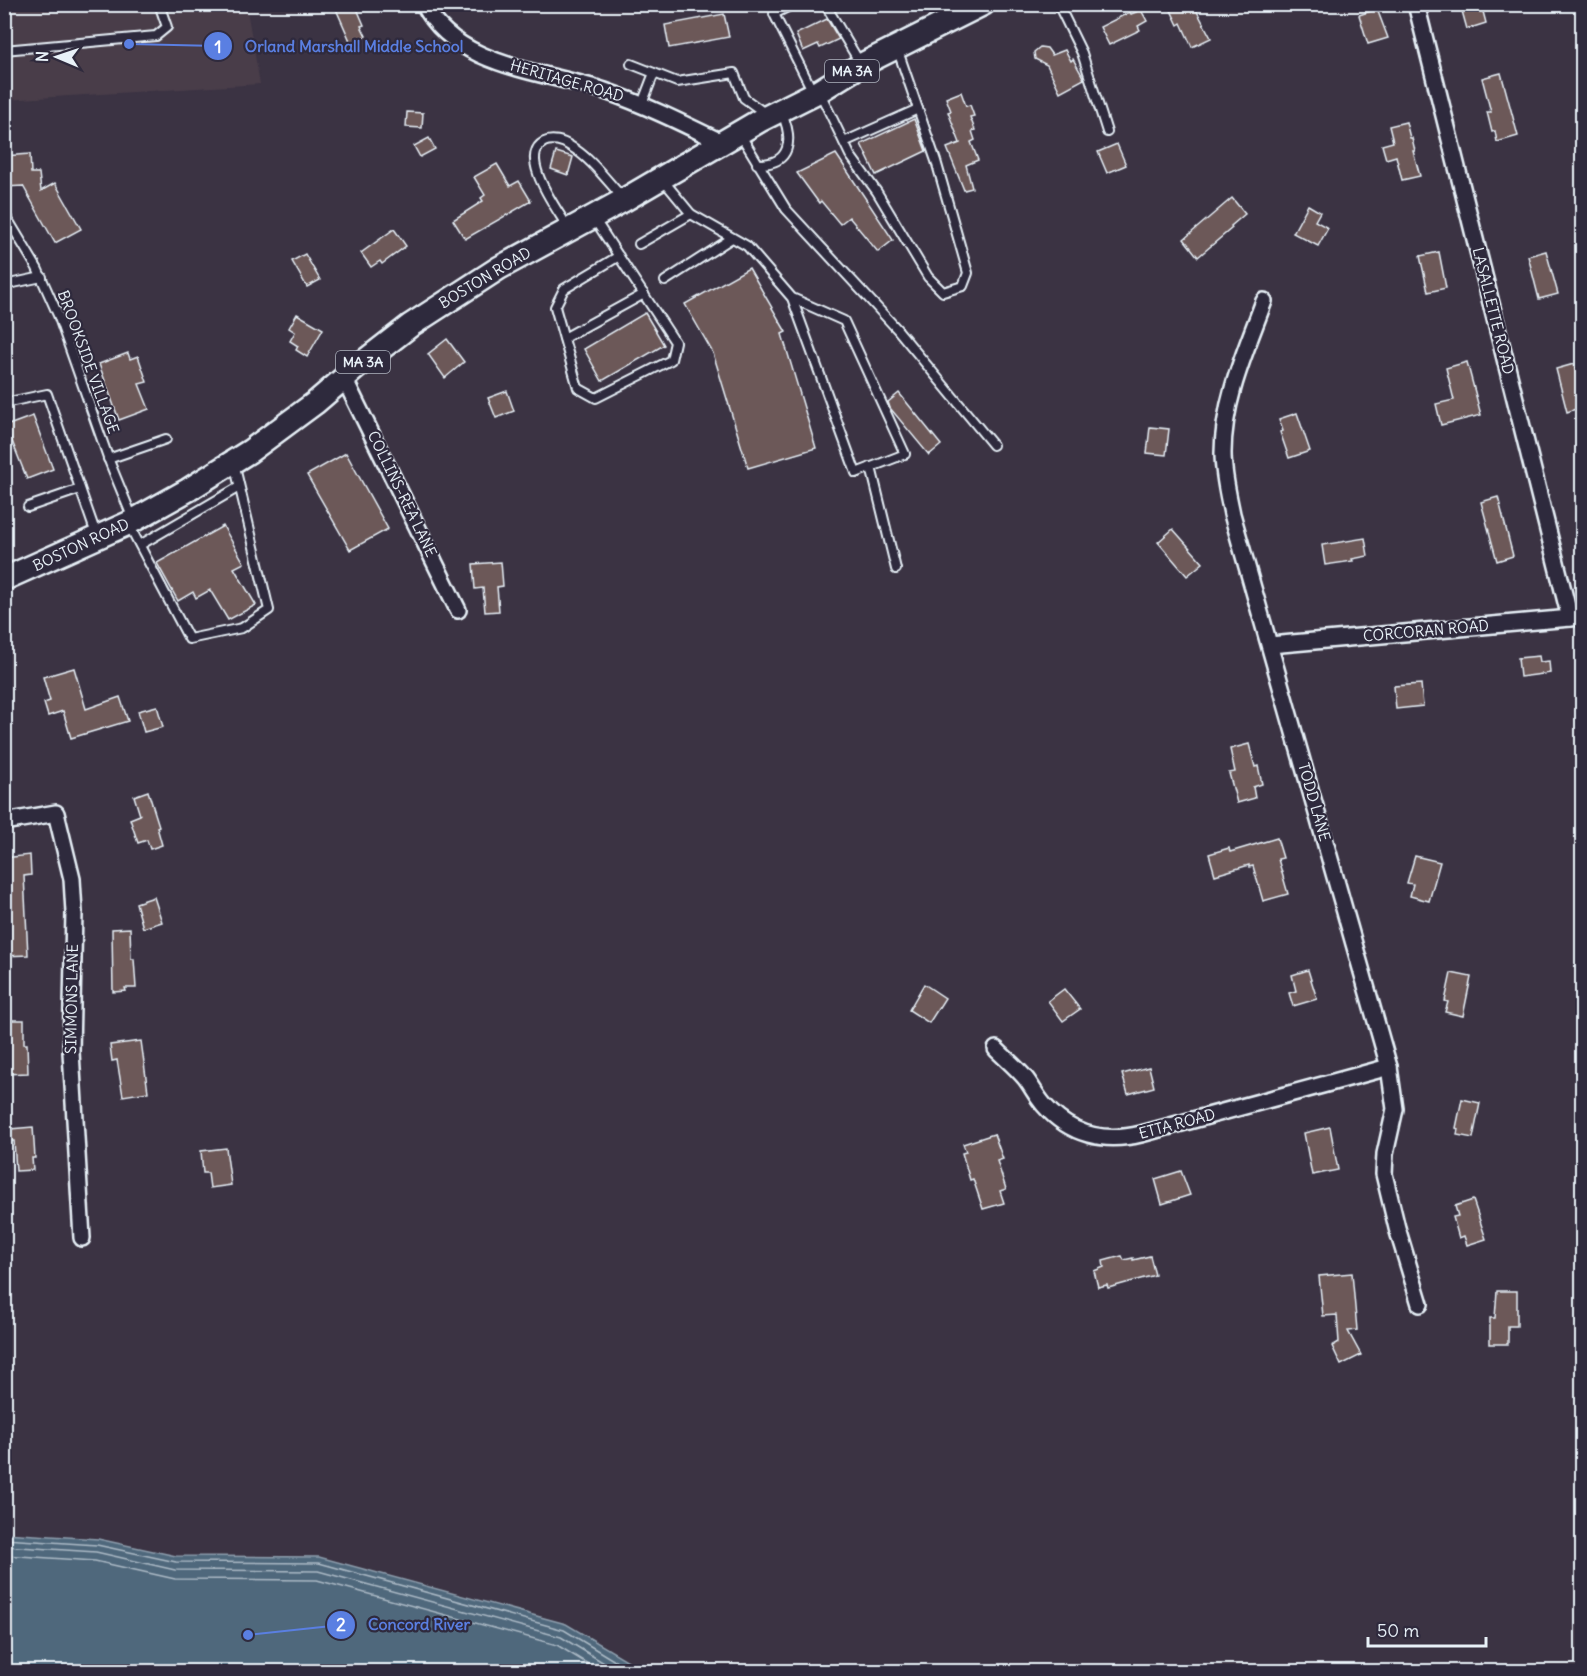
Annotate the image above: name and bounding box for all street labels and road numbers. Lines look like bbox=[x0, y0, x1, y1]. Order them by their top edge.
street label: HERITAGE ROAD bbox=[508, 55, 626, 106]
road number: MA 3A bbox=[825, 60, 879, 82]
street label: BOSTON ROAD bbox=[435, 243, 534, 313]
street label: LASALLETTE ROAD bbox=[1469, 245, 1518, 376]
street label: BROOKSIDE VILLAGE bbox=[54, 288, 123, 436]
road number: MA 3A bbox=[336, 351, 390, 373]
street label: COLLINS-REA LANE bbox=[364, 428, 441, 560]
street label: BOSTON ROAD bbox=[30, 514, 132, 575]
street label: CORCORAN ROAD bbox=[1362, 616, 1490, 645]
street label: TODD LANE bbox=[1294, 760, 1335, 844]
street label: SIMMONS LANE bbox=[61, 944, 82, 1054]
street label: ETTA ROAD bbox=[1137, 1104, 1217, 1143]

